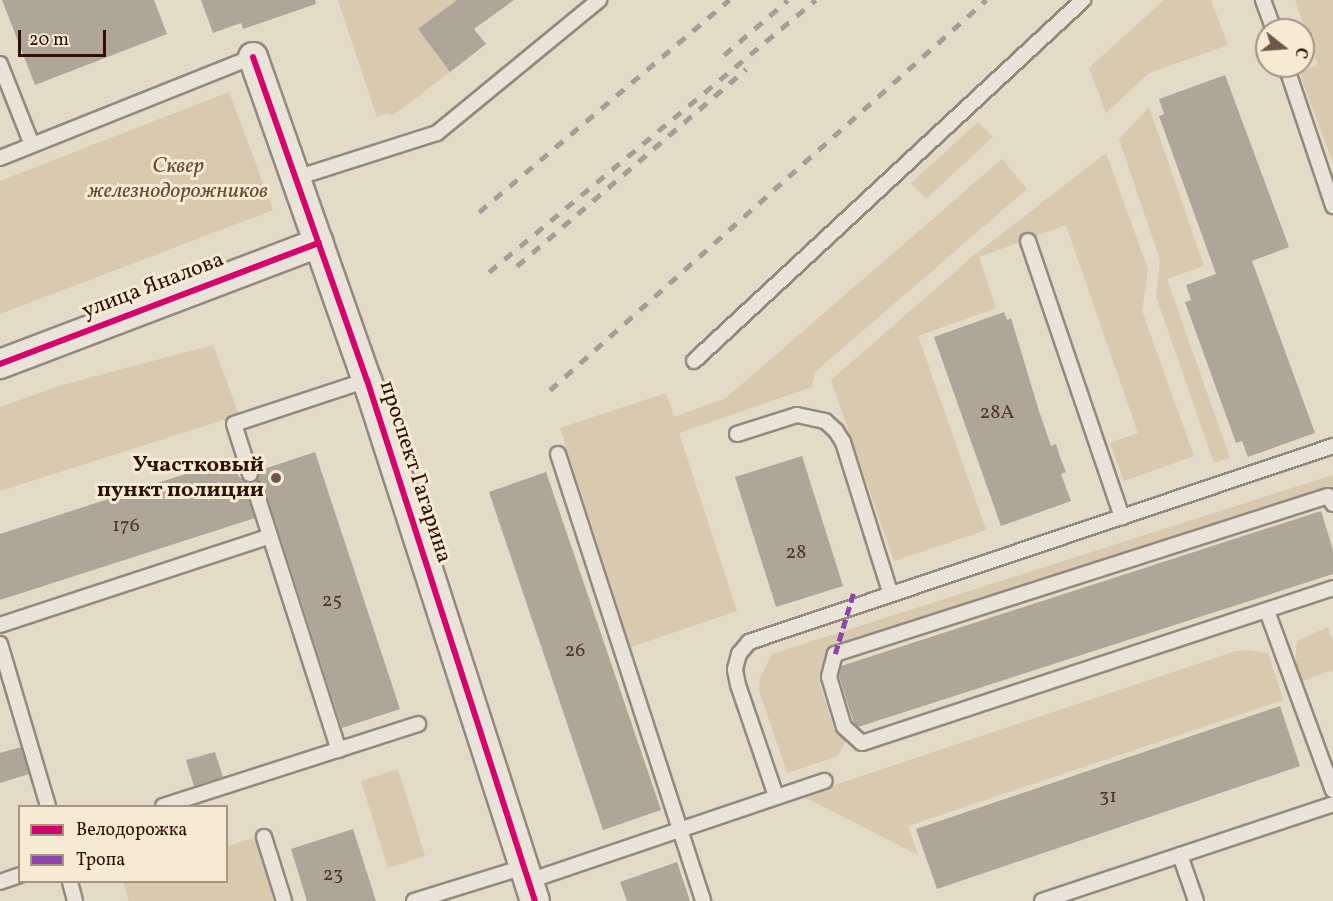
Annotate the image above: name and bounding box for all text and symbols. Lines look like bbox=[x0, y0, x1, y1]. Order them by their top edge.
scale bar bbox=[21, 18, 110, 56]
north arrow bbox=[1255, 18, 1315, 78]
text: 20 m bbox=[29, 28, 69, 53]
text: С bbox=[1288, 45, 1312, 61]
park label: Сквер железнодорожников bbox=[88, 153, 268, 204]
street label: улица Яналова bbox=[78, 247, 228, 325]
street label: проспект Гагарина bbox=[373, 378, 457, 566]
house number: 28А bbox=[980, 401, 1014, 425]
place label: Участковый пункт полиции bbox=[97, 452, 264, 504]
marker: Участковый пункт полиции bbox=[269, 471, 283, 485]
house number: 176 bbox=[112, 514, 140, 538]
house number: 28 bbox=[786, 541, 806, 565]
house number: 25 bbox=[322, 589, 342, 613]
house number: 26 bbox=[565, 639, 585, 663]
house number: 31 bbox=[1099, 785, 1117, 809]
legend bbox=[18, 805, 228, 883]
text: Велодорожка bbox=[76, 818, 187, 843]
text: Тропа bbox=[76, 848, 125, 873]
house number: 23 bbox=[323, 863, 343, 887]

